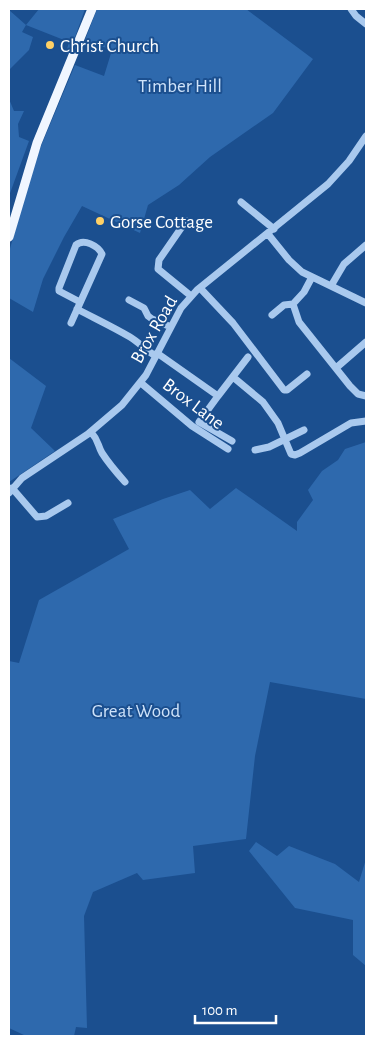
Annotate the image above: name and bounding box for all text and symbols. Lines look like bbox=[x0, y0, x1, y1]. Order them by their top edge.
place label: Christ Church bbox=[60, 37, 159, 56]
marker: Christ Church bbox=[44, 39, 56, 51]
park label: Timber Hill bbox=[138, 77, 222, 96]
place label: Gorse Cottage bbox=[110, 213, 213, 232]
marker: Gorse Cottage bbox=[94, 215, 106, 227]
street label: Brox Road bbox=[127, 293, 181, 367]
street label: Brox Lane bbox=[159, 375, 227, 433]
park label: Great Wood bbox=[92, 702, 180, 721]
scale bar bbox=[195, 992, 276, 1024]
text: 100 m bbox=[202, 1003, 237, 1018]

